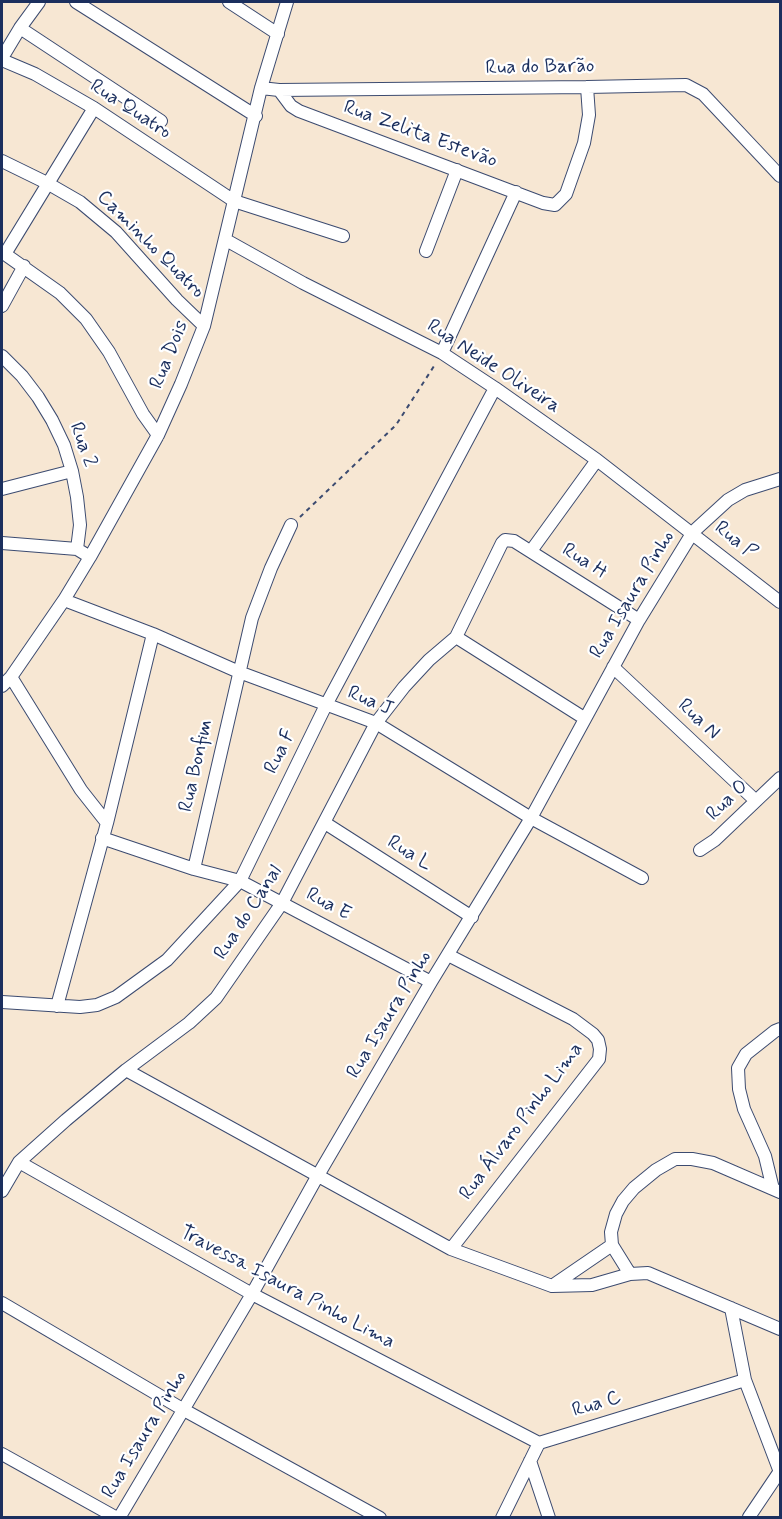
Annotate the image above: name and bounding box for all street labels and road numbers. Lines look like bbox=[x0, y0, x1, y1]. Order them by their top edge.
street label: Rua do Barão bbox=[485, 55, 595, 81]
street label: Rua Quatro bbox=[85, 75, 175, 145]
street label: Rua Zelita Estevão bbox=[340, 96, 500, 174]
street label: Caminho Quatro bbox=[91, 186, 209, 304]
street label: Rua Neide Oliveira bbox=[422, 315, 564, 419]
street label: Rua Dois bbox=[145, 317, 195, 393]
street label: Rua 2 bbox=[63, 419, 101, 471]
street label: Rua P bbox=[709, 517, 761, 565]
street label: Rua Isaura Pinho bbox=[585, 527, 681, 663]
street label: Rua H bbox=[557, 539, 611, 585]
street label: Rua J bbox=[343, 682, 397, 722]
street label: Rua N bbox=[672, 694, 724, 746]
street label: Rua Bonfim bbox=[175, 717, 219, 815]
street label: Rua F bbox=[260, 726, 302, 778]
street label: Rua O bbox=[702, 775, 754, 827]
street label: Rua L bbox=[382, 831, 436, 877]
street label: Rua do Canal bbox=[210, 861, 288, 965]
street label: Rua E bbox=[301, 883, 355, 927]
street label: Rua Isaura Pinho bbox=[342, 947, 438, 1083]
street label: Rua Álvaro Pinho Lima bbox=[455, 1039, 589, 1205]
street label: Travessa Isaura Pinho Lima bbox=[175, 1221, 399, 1355]
street label: Rua Isaura Pinho bbox=[97, 1367, 193, 1503]
street label: Rua C bbox=[570, 1386, 624, 1424]

